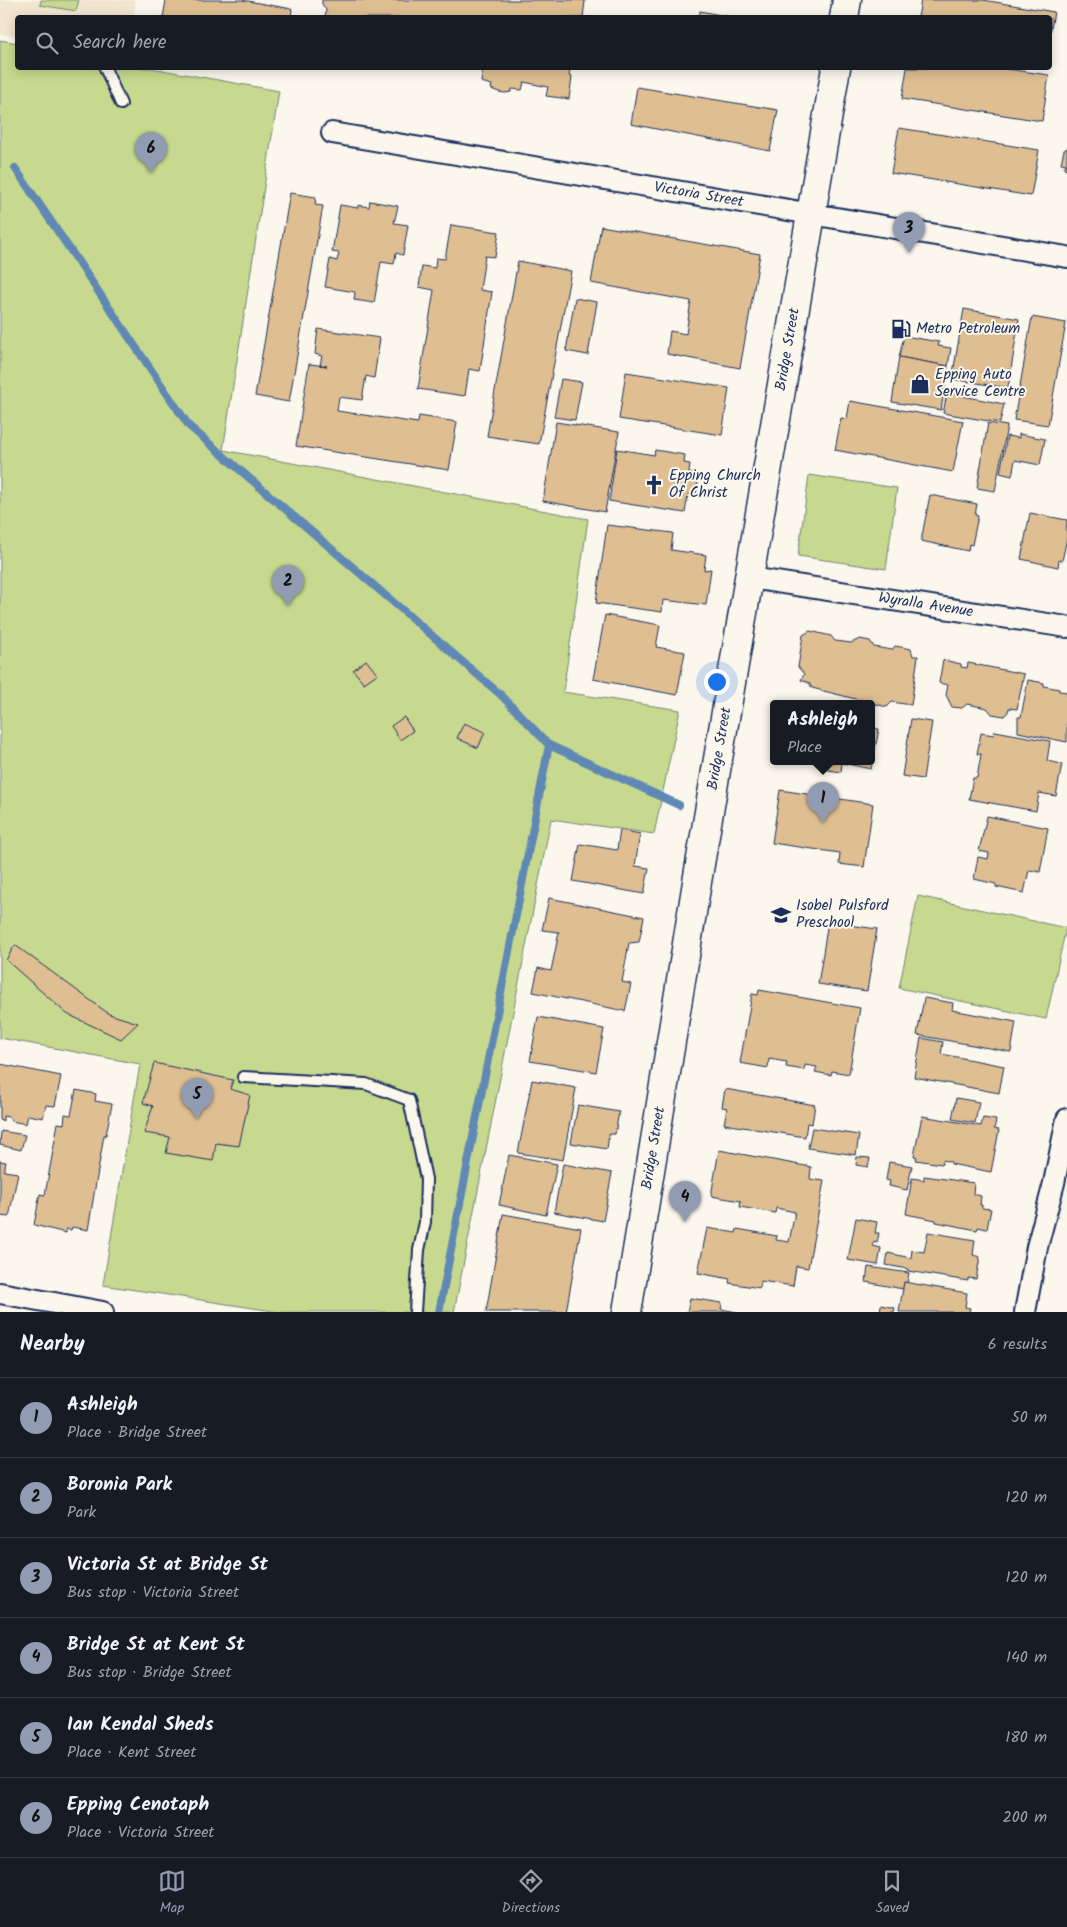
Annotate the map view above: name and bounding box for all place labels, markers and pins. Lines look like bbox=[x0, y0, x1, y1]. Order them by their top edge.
pin: 6 bbox=[135, 132, 167, 173]
pin: 3 bbox=[893, 212, 925, 253]
place label: Metro Petroleum bbox=[916, 317, 1020, 341]
fuel station icon: Metro Petroleum bbox=[890, 318, 912, 340]
place label: Epping Auto Service Centre bbox=[935, 363, 1026, 404]
shop icon: Epping Auto Service Centre bbox=[909, 373, 931, 395]
place label: Epping Church Of Christ bbox=[669, 464, 761, 505]
church icon: Epping Church Of Christ bbox=[643, 474, 665, 496]
pin: 2 bbox=[272, 565, 304, 606]
pin: 1 bbox=[807, 782, 839, 823]
place label: Isobel Pulsford Preschool bbox=[796, 894, 889, 935]
school or university icon: Isobel Pulsford Preschool bbox=[770, 904, 792, 926]
pin: 5 bbox=[181, 1078, 213, 1119]
pin: 4 bbox=[669, 1181, 701, 1222]

